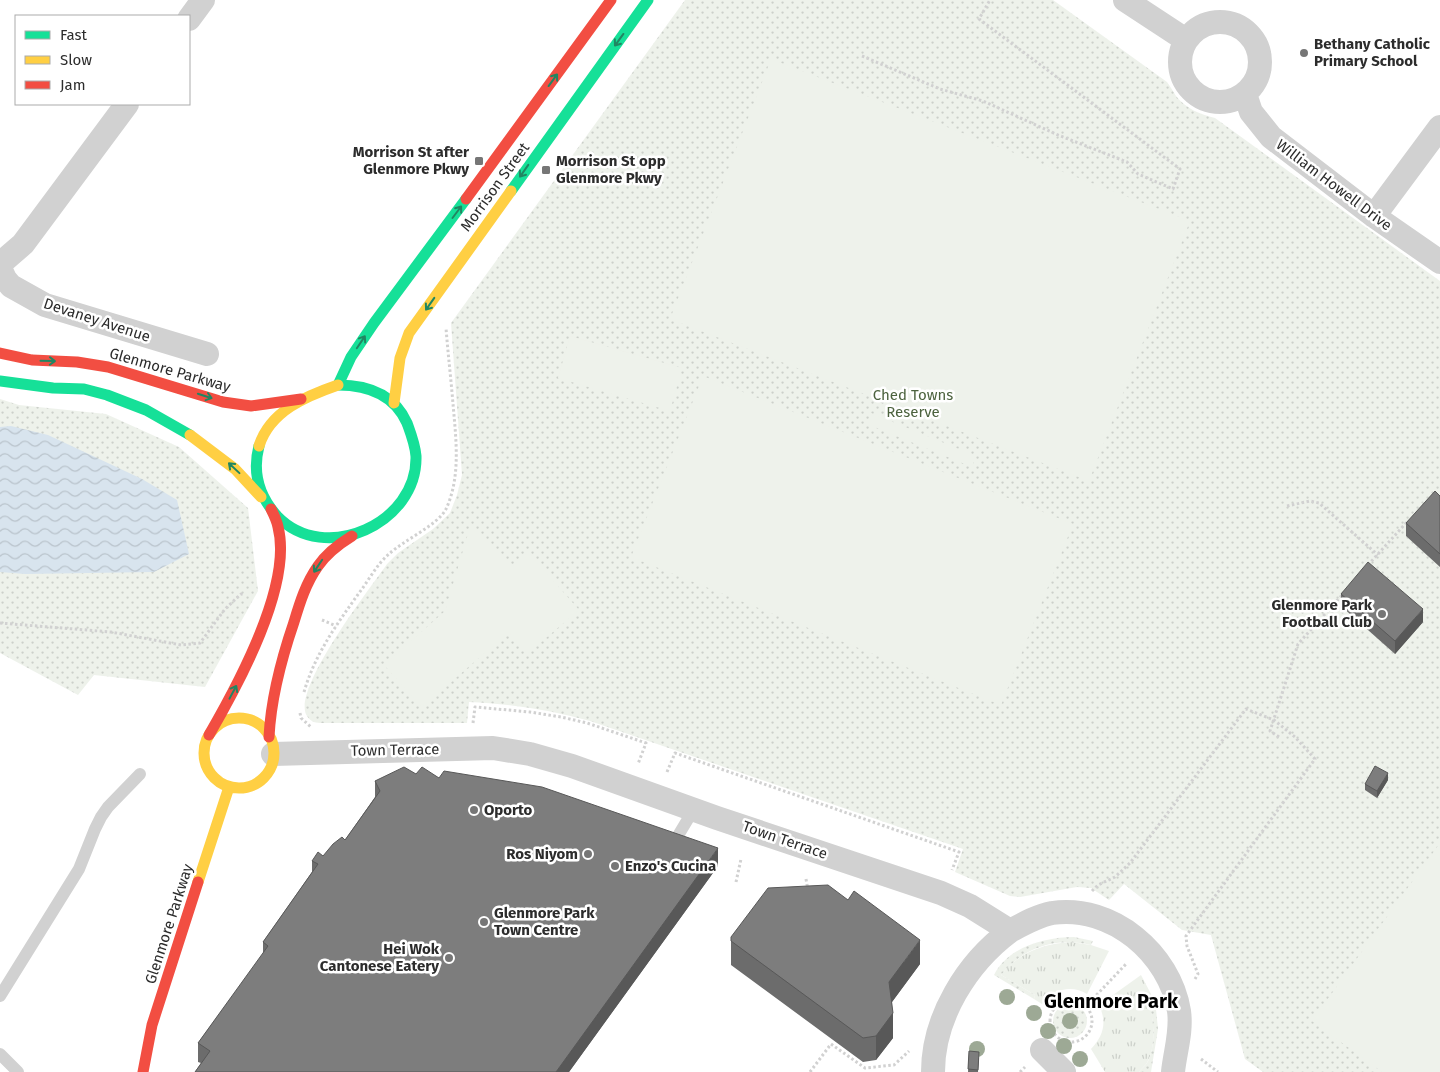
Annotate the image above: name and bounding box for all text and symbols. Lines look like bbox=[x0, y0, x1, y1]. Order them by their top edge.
legend bbox=[15, 15, 190, 105]
text: Fast bbox=[60, 26, 87, 44]
one-way arrow bbox=[614, 32, 624, 46]
place label: Bethany Catholic Primary School bbox=[1314, 35, 1431, 70]
marker: Bethany Catholic Primary School bbox=[1298, 47, 1310, 59]
text: Slow bbox=[60, 51, 92, 69]
one-way arrow bbox=[548, 73, 558, 87]
text: Jam bbox=[60, 76, 86, 94]
street label: William Howell Drive bbox=[1272, 136, 1396, 234]
street label: Morrison Street bbox=[457, 139, 534, 235]
place label: Morrison St after Glenmore Pkwy bbox=[353, 143, 470, 178]
place label: Morrison St opp Glenmore Pkwy bbox=[556, 152, 666, 187]
marker: Morrison St after Glenmore Pkwy bbox=[473, 155, 485, 167]
one-way arrow bbox=[519, 164, 529, 178]
marker: Morrison St opp Glenmore Pkwy bbox=[540, 164, 552, 176]
one-way arrow bbox=[452, 205, 462, 219]
street label: Devaney Avenue bbox=[41, 294, 153, 346]
one-way arrow bbox=[425, 297, 435, 311]
one-way arrow bbox=[356, 336, 366, 350]
street label: Glenmore Parkway bbox=[107, 344, 233, 396]
one-way arrow bbox=[40, 356, 56, 365]
park label: Ched Towns Reserve bbox=[873, 386, 953, 421]
one-way arrow bbox=[197, 392, 213, 402]
one-way arrow bbox=[227, 462, 240, 474]
one-way arrow bbox=[312, 559, 322, 573]
place label: Glenmore Park Football Club bbox=[1271, 596, 1373, 631]
marker: Glenmore Park Football Club bbox=[1376, 608, 1388, 620]
one-way arrow bbox=[229, 685, 238, 700]
street label: Town Terrace bbox=[351, 740, 439, 760]
place label: Oporto bbox=[484, 801, 533, 819]
marker: Oporto bbox=[468, 804, 480, 816]
street label: Town Terrace bbox=[740, 817, 830, 863]
place label: Ros Niyom bbox=[506, 845, 578, 863]
marker: Ros Niyom bbox=[582, 848, 594, 860]
place label: Enzo's Cucina bbox=[625, 857, 716, 875]
marker: Enzo's Cucina bbox=[609, 860, 621, 872]
street label: Glenmore Parkway bbox=[141, 861, 197, 986]
place label: Glenmore Park Town Centre bbox=[494, 904, 595, 939]
marker: Glenmore Park Town Centre bbox=[478, 916, 490, 928]
place label: Hei Wok Cantonese Eatery bbox=[320, 940, 440, 975]
marker: Hei Wok Cantonese Eatery bbox=[443, 952, 455, 964]
district label: Glenmore Park bbox=[1044, 989, 1179, 1013]

